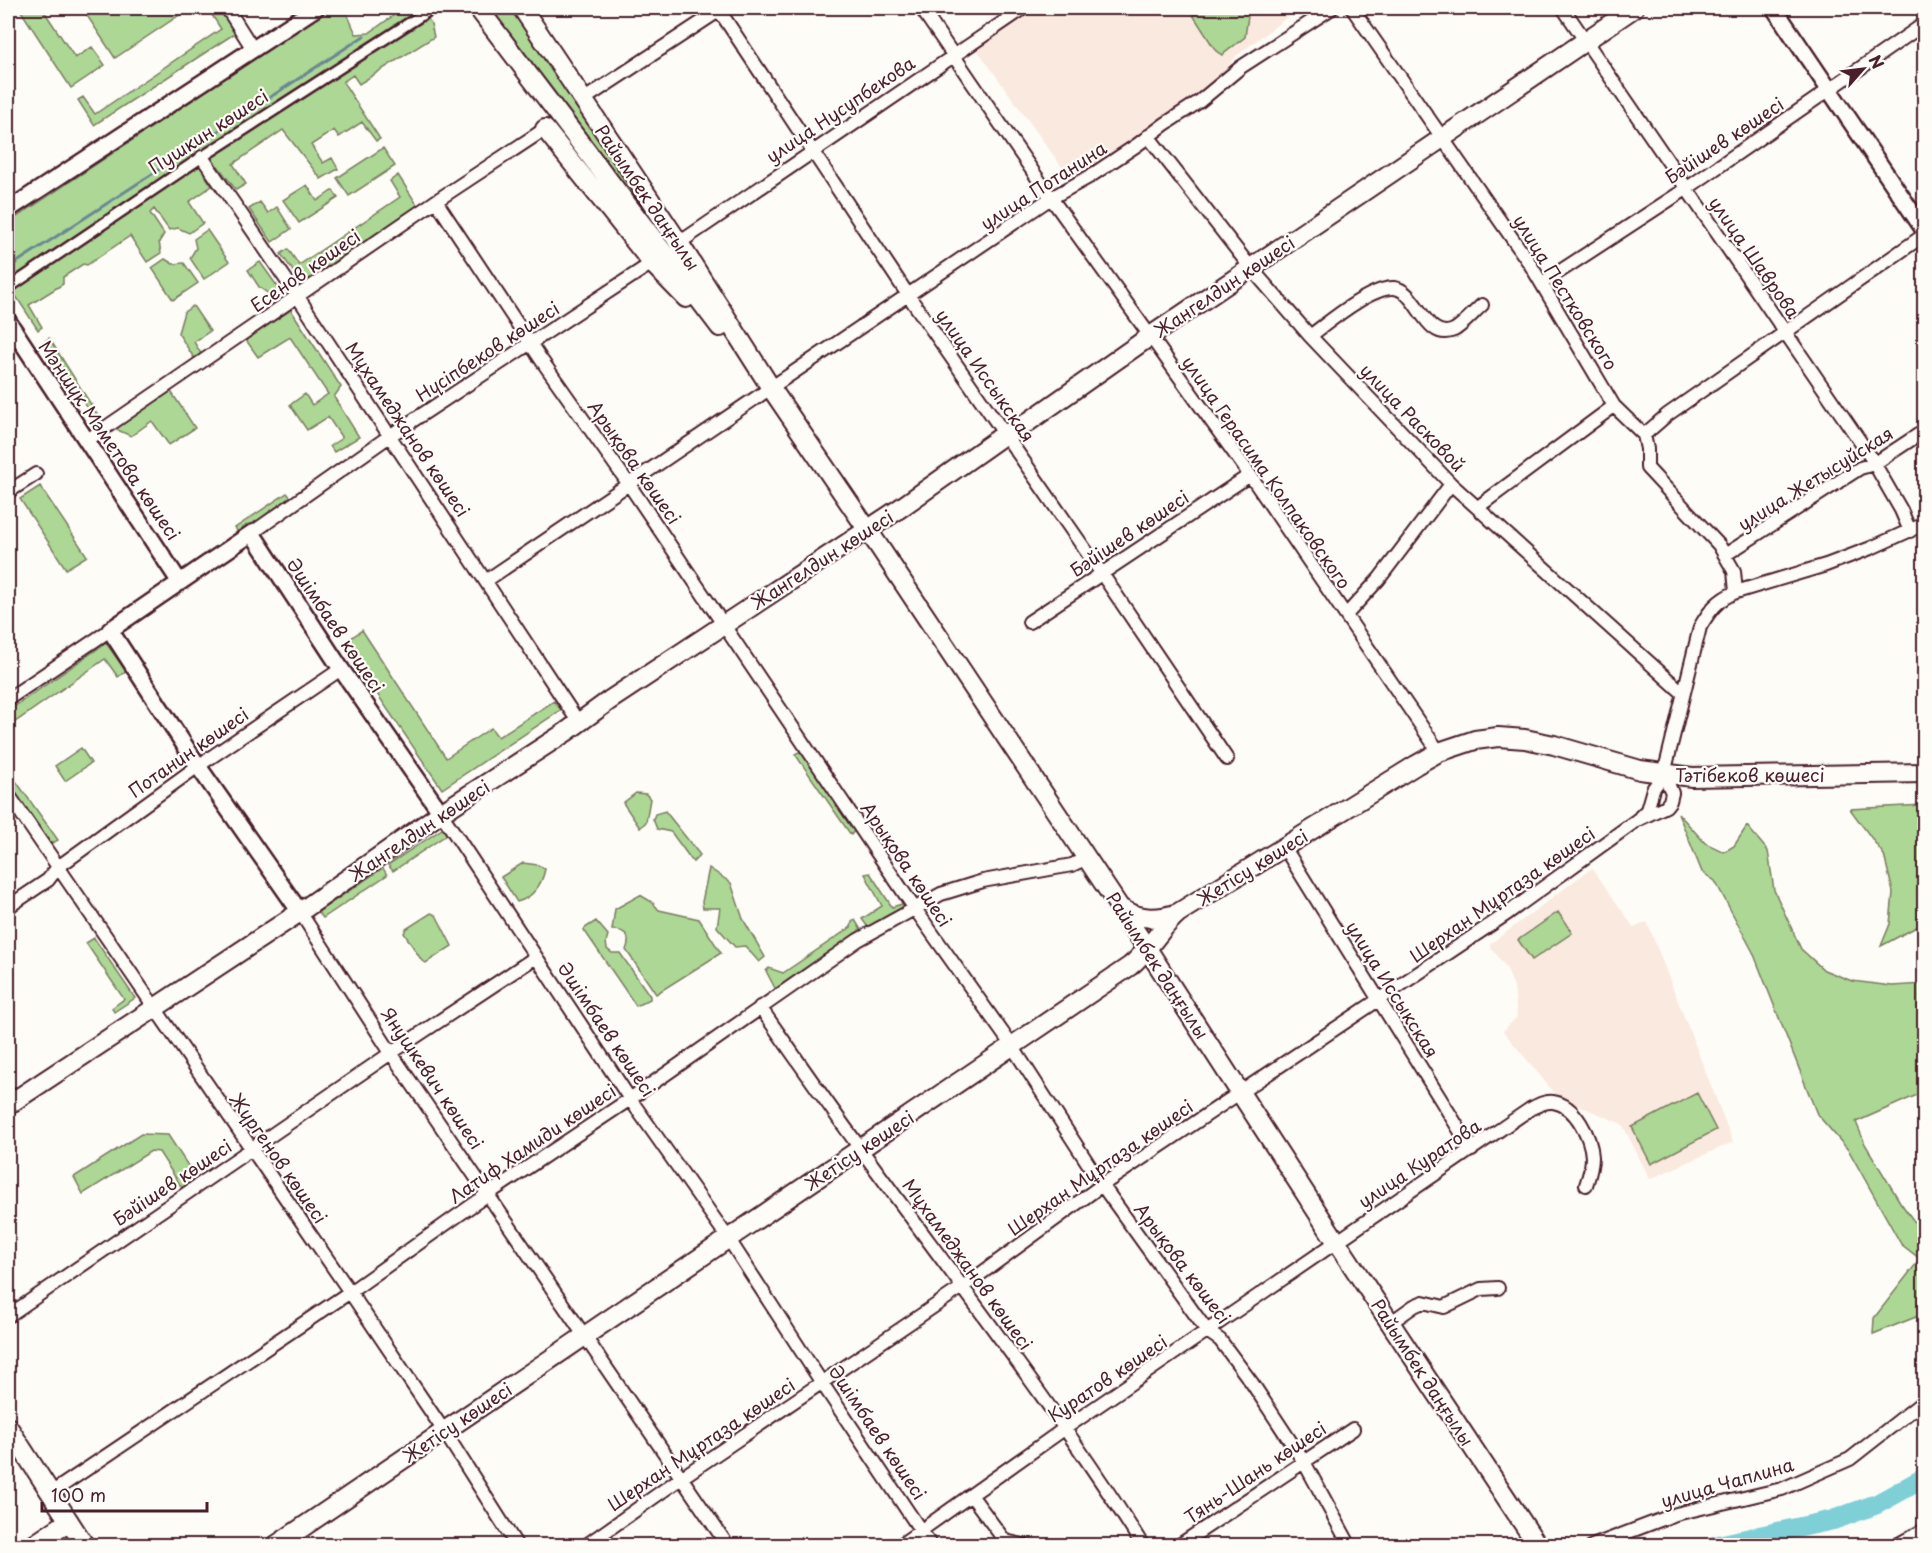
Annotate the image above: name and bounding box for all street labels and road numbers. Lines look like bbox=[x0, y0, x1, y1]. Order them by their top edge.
street label: улица Нусупбекова bbox=[760, 49, 921, 169]
street label: Пушкин көшесі bbox=[143, 82, 273, 180]
street label: Бәйішев көшесі bbox=[1659, 90, 1789, 190]
street label: Райымбек даңғылы bbox=[589, 119, 707, 275]
street label: улица Потанина bbox=[975, 134, 1112, 236]
street label: улица Шаврова bbox=[1703, 190, 1808, 324]
street label: улица Пестковского bbox=[1507, 209, 1625, 375]
street label: Есенов көшесі bbox=[244, 222, 366, 318]
street label: Жангелдин көшесі bbox=[1147, 229, 1300, 344]
street label: Нүсіпбеков көшесі bbox=[410, 294, 564, 408]
street label: улица Иссыкская bbox=[930, 303, 1042, 447]
street label: Мәншүк Мәметова көшесі bbox=[33, 335, 187, 545]
street label: Мұхамеджанов көшесі bbox=[339, 336, 477, 522]
street label: улица Герасима Колпаковского bbox=[1176, 350, 1358, 594]
street label: улица Расковой bbox=[1354, 357, 1472, 477]
street label: Арықова көшесі bbox=[582, 395, 688, 529]
street label: улица Жетысуйская bbox=[1732, 419, 1898, 537]
street label: Бәйішев көшесі bbox=[1064, 483, 1194, 583]
street label: Жангелдин көшесі bbox=[745, 503, 898, 616]
street label: Әшімбаев көшесі bbox=[281, 552, 391, 698]
street label: Потанин көшесі bbox=[122, 700, 254, 804]
street label: Тәтібеков көшесі bbox=[1675, 761, 1825, 788]
street label: Жангелдин көшесі bbox=[342, 773, 495, 888]
street label: Арықова көшесі bbox=[855, 796, 959, 932]
street label: Шерхан Мұртаза көшесі bbox=[1404, 820, 1600, 968]
street label: Жетісу көшесі bbox=[1191, 822, 1313, 912]
street label: Райымбек даңғылы bbox=[1100, 886, 1216, 1044]
street label: улица Иссыкская bbox=[1340, 915, 1446, 1063]
street label: Әшімбаев көшесі bbox=[552, 956, 662, 1102]
street label: Янушкевич көшесі bbox=[375, 1002, 491, 1154]
street label: Латиф Хамиди көшесі bbox=[443, 1077, 621, 1209]
street label: Жүргенов көшесі bbox=[223, 1086, 334, 1229]
street label: Шерхан Мұртаза көшесі bbox=[1002, 1093, 1198, 1241]
street label: Жетісу көшесі bbox=[799, 1103, 919, 1197]
street label: улица Куратова bbox=[1352, 1111, 1487, 1214]
street label: Бәйішев көшесі bbox=[107, 1132, 237, 1232]
street label: Мұхамеджанов көшесі bbox=[896, 1173, 1040, 1355]
street label: Арықова көшесі bbox=[1128, 1197, 1238, 1329]
street label: Райымбек даңғылы bbox=[1365, 1293, 1481, 1451]
street label: Куратов көшесі bbox=[1042, 1328, 1172, 1428]
street label: Әшімбаев көшесі bbox=[823, 1359, 933, 1505]
street label: Шерхан Мұртаза көшесі bbox=[602, 1371, 800, 1517]
street label: Жетісу көшесі bbox=[397, 1375, 517, 1469]
street label: Тянь-Шань көшесі bbox=[1179, 1414, 1331, 1530]
street label: улица Чаплина bbox=[1657, 1450, 1797, 1514]

